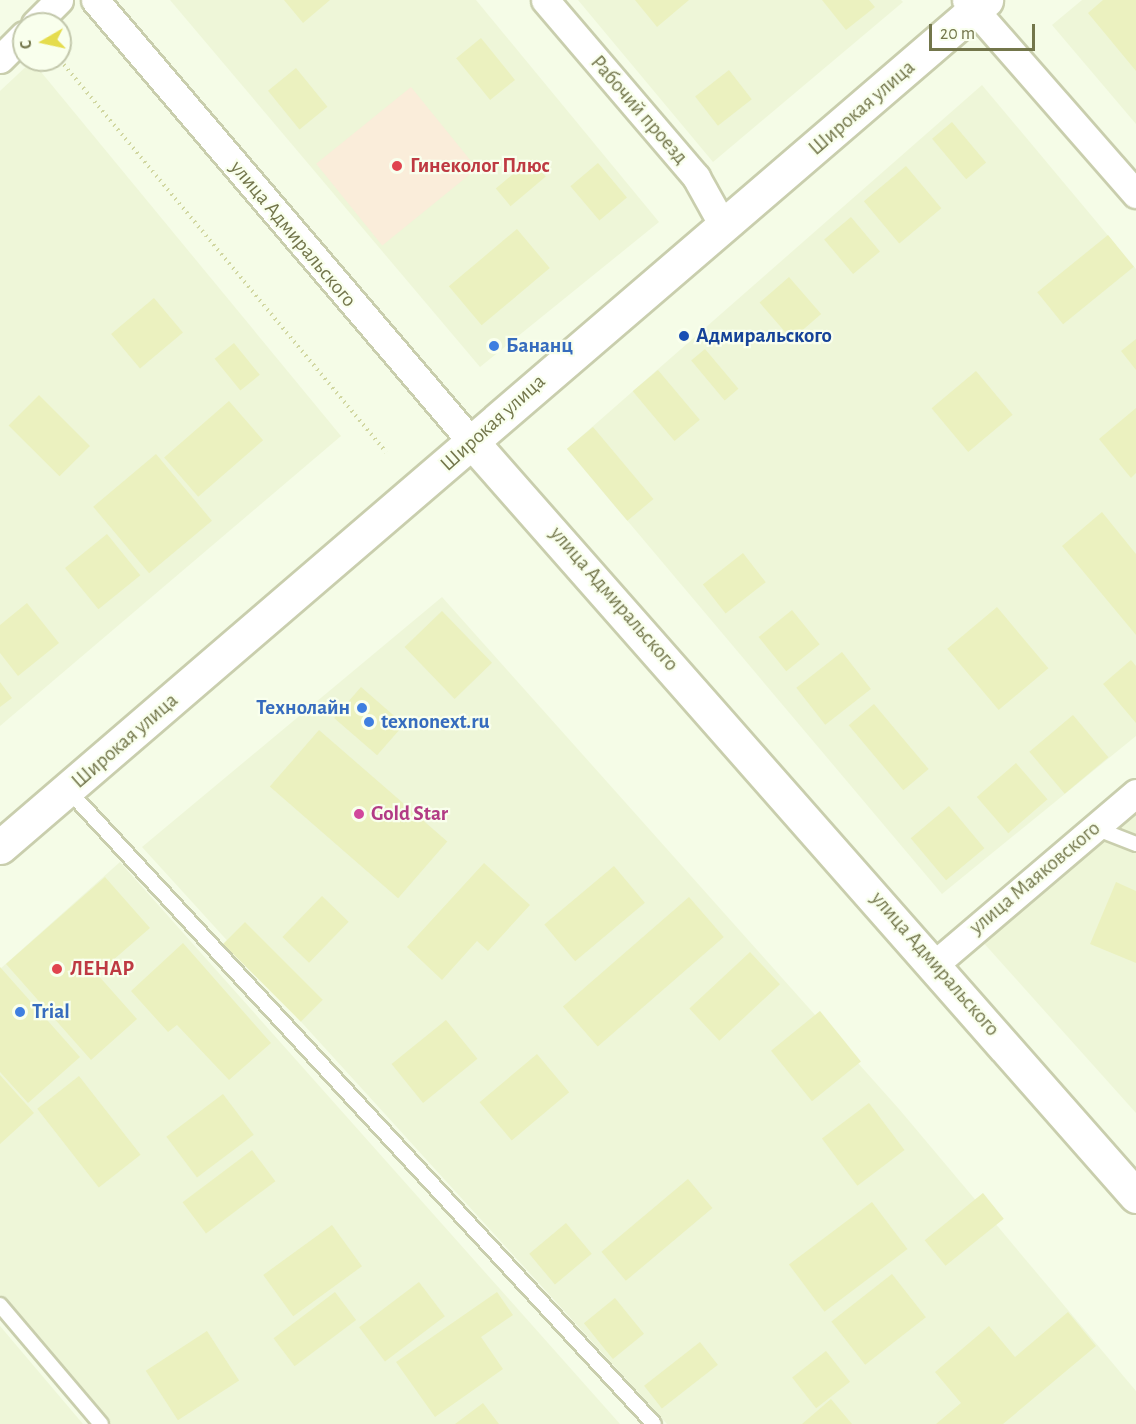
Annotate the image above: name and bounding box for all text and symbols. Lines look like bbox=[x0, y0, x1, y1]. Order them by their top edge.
north arrow bbox=[12, 12, 72, 72]
scale bar bbox=[932, 12, 1038, 50]
text: 20 m bbox=[940, 25, 975, 43]
text: С bbox=[18, 39, 35, 50]
street label: Рабочий проезд bbox=[585, 50, 693, 170]
street label: Широкая улица bbox=[804, 55, 920, 161]
place label: Гинеколог Плюс bbox=[410, 153, 550, 179]
street label: улица Адмиральского bbox=[224, 156, 362, 312]
marker: Гинеколог Плюс bbox=[388, 157, 406, 175]
place label: Адмиральского bbox=[696, 323, 832, 349]
marker: Адмиральского bbox=[677, 329, 691, 343]
place label: Бананц bbox=[506, 333, 573, 359]
marker: Бананц bbox=[487, 339, 501, 353]
street label: Широкая улица bbox=[435, 369, 551, 477]
street label: улица Адмиральского bbox=[544, 522, 684, 676]
street label: Широкая улица bbox=[67, 688, 183, 794]
place label: Технолайн bbox=[256, 695, 350, 721]
marker: Технолайн bbox=[355, 701, 369, 715]
place label: texnonext.ru bbox=[381, 709, 490, 735]
marker: texnonext.ru bbox=[362, 715, 376, 729]
place label: Gold Star bbox=[371, 801, 448, 827]
marker: Gold Star bbox=[352, 807, 366, 821]
street label: улица Маяковского bbox=[964, 816, 1106, 940]
street label: улица Адмиральского bbox=[865, 887, 1005, 1041]
place label: ЛЕНАР bbox=[70, 956, 134, 982]
marker: ЛЕНАР bbox=[48, 960, 66, 978]
place label: Trial bbox=[32, 999, 70, 1025]
marker: Trial bbox=[13, 1005, 27, 1019]

